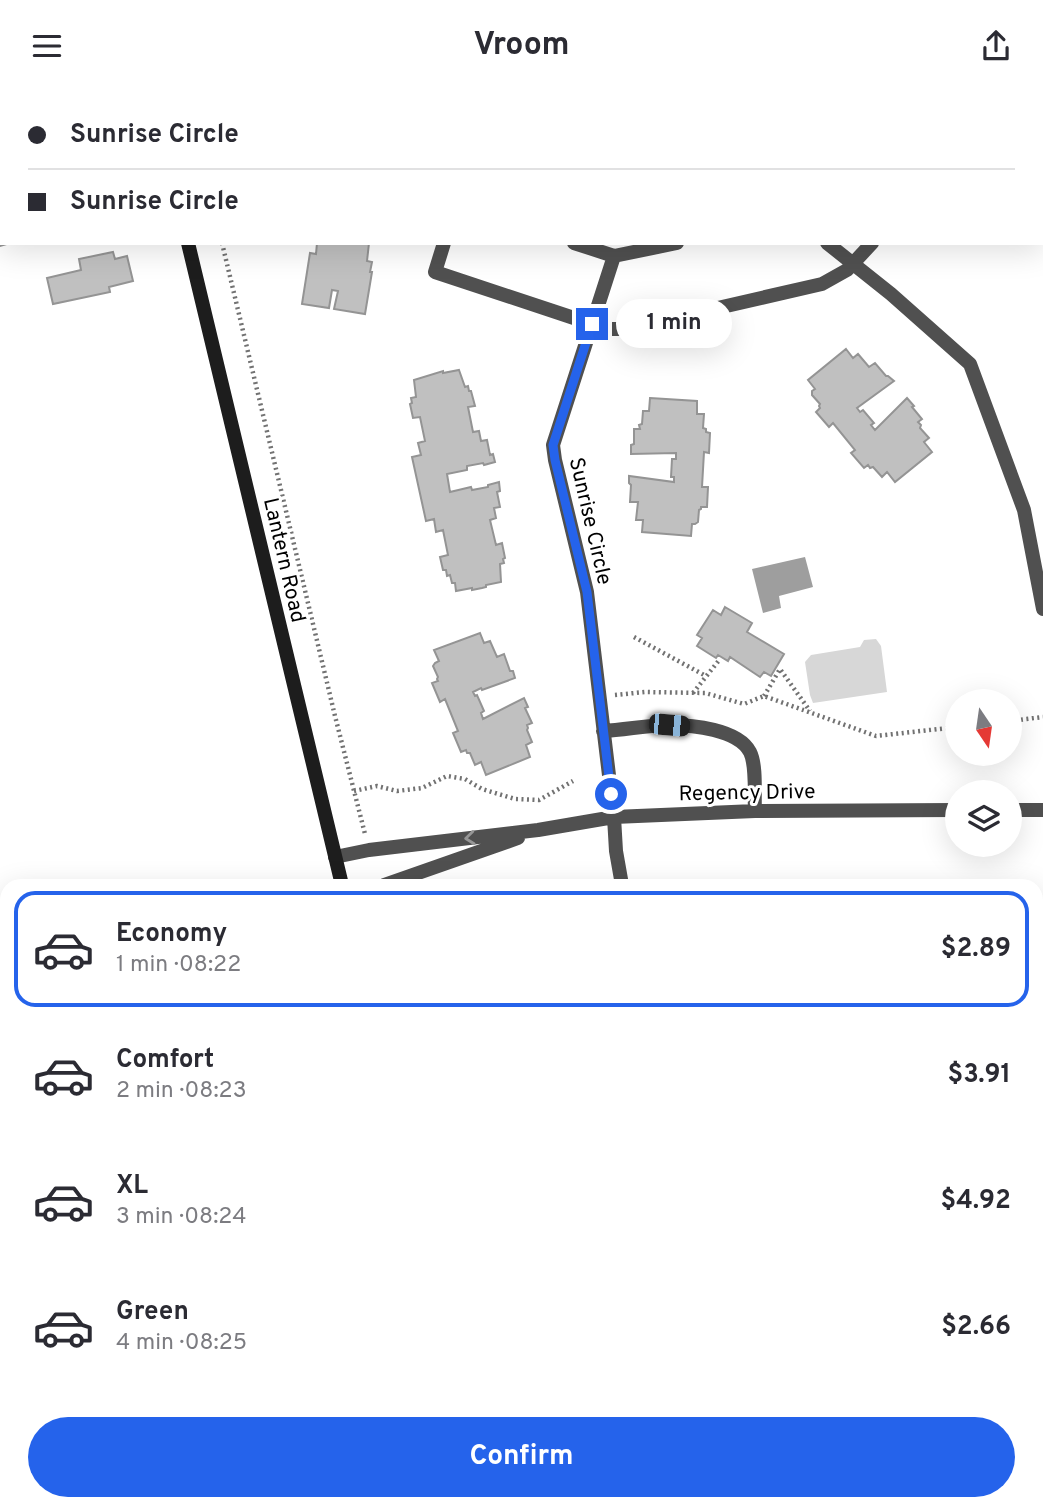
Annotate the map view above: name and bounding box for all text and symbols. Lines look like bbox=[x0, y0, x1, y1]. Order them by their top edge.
text: Vroom bbox=[473, 26, 570, 66]
icon: menu bbox=[28, 27, 66, 65]
icon: share bbox=[977, 27, 1015, 65]
text: Sunrise Circle bbox=[70, 119, 239, 152]
text: Sunrise Circle bbox=[70, 186, 239, 219]
callout: 1 min bbox=[616, 299, 732, 349]
route end bbox=[576, 308, 608, 340]
text: 1 min bbox=[646, 309, 702, 338]
street label: Sunrise Circle bbox=[562, 455, 617, 588]
street label: Lantern Road bbox=[256, 495, 311, 625]
north arrow bbox=[945, 689, 1022, 767]
map controls bbox=[945, 689, 1022, 857]
car bbox=[648, 713, 691, 737]
route start bbox=[595, 778, 627, 810]
street label: Regency Drive bbox=[678, 779, 816, 808]
button: layers bbox=[945, 780, 1022, 857]
one-way arrow bbox=[464, 830, 476, 845]
icon: car bbox=[32, 918, 95, 981]
text: Economy bbox=[116, 918, 227, 951]
text: $2.89 bbox=[941, 933, 1011, 966]
text: 1 min · 08:22 bbox=[116, 951, 241, 980]
icon: car bbox=[32, 1044, 95, 1107]
text: Comfort bbox=[116, 1044, 214, 1077]
text: $3.91 bbox=[948, 1059, 1011, 1092]
text: 2 min · 08:23 bbox=[116, 1077, 246, 1106]
icon: car bbox=[32, 1170, 95, 1233]
text: XL bbox=[116, 1170, 148, 1203]
text: $4.92 bbox=[940, 1185, 1011, 1218]
text: 3 min · 08:24 bbox=[116, 1203, 246, 1232]
icon: car bbox=[32, 1296, 95, 1359]
text: Green bbox=[116, 1296, 189, 1329]
text: $2.66 bbox=[941, 1311, 1011, 1344]
text: 4 min · 08:25 bbox=[116, 1329, 247, 1358]
button: Confirm bbox=[28, 1417, 1015, 1497]

